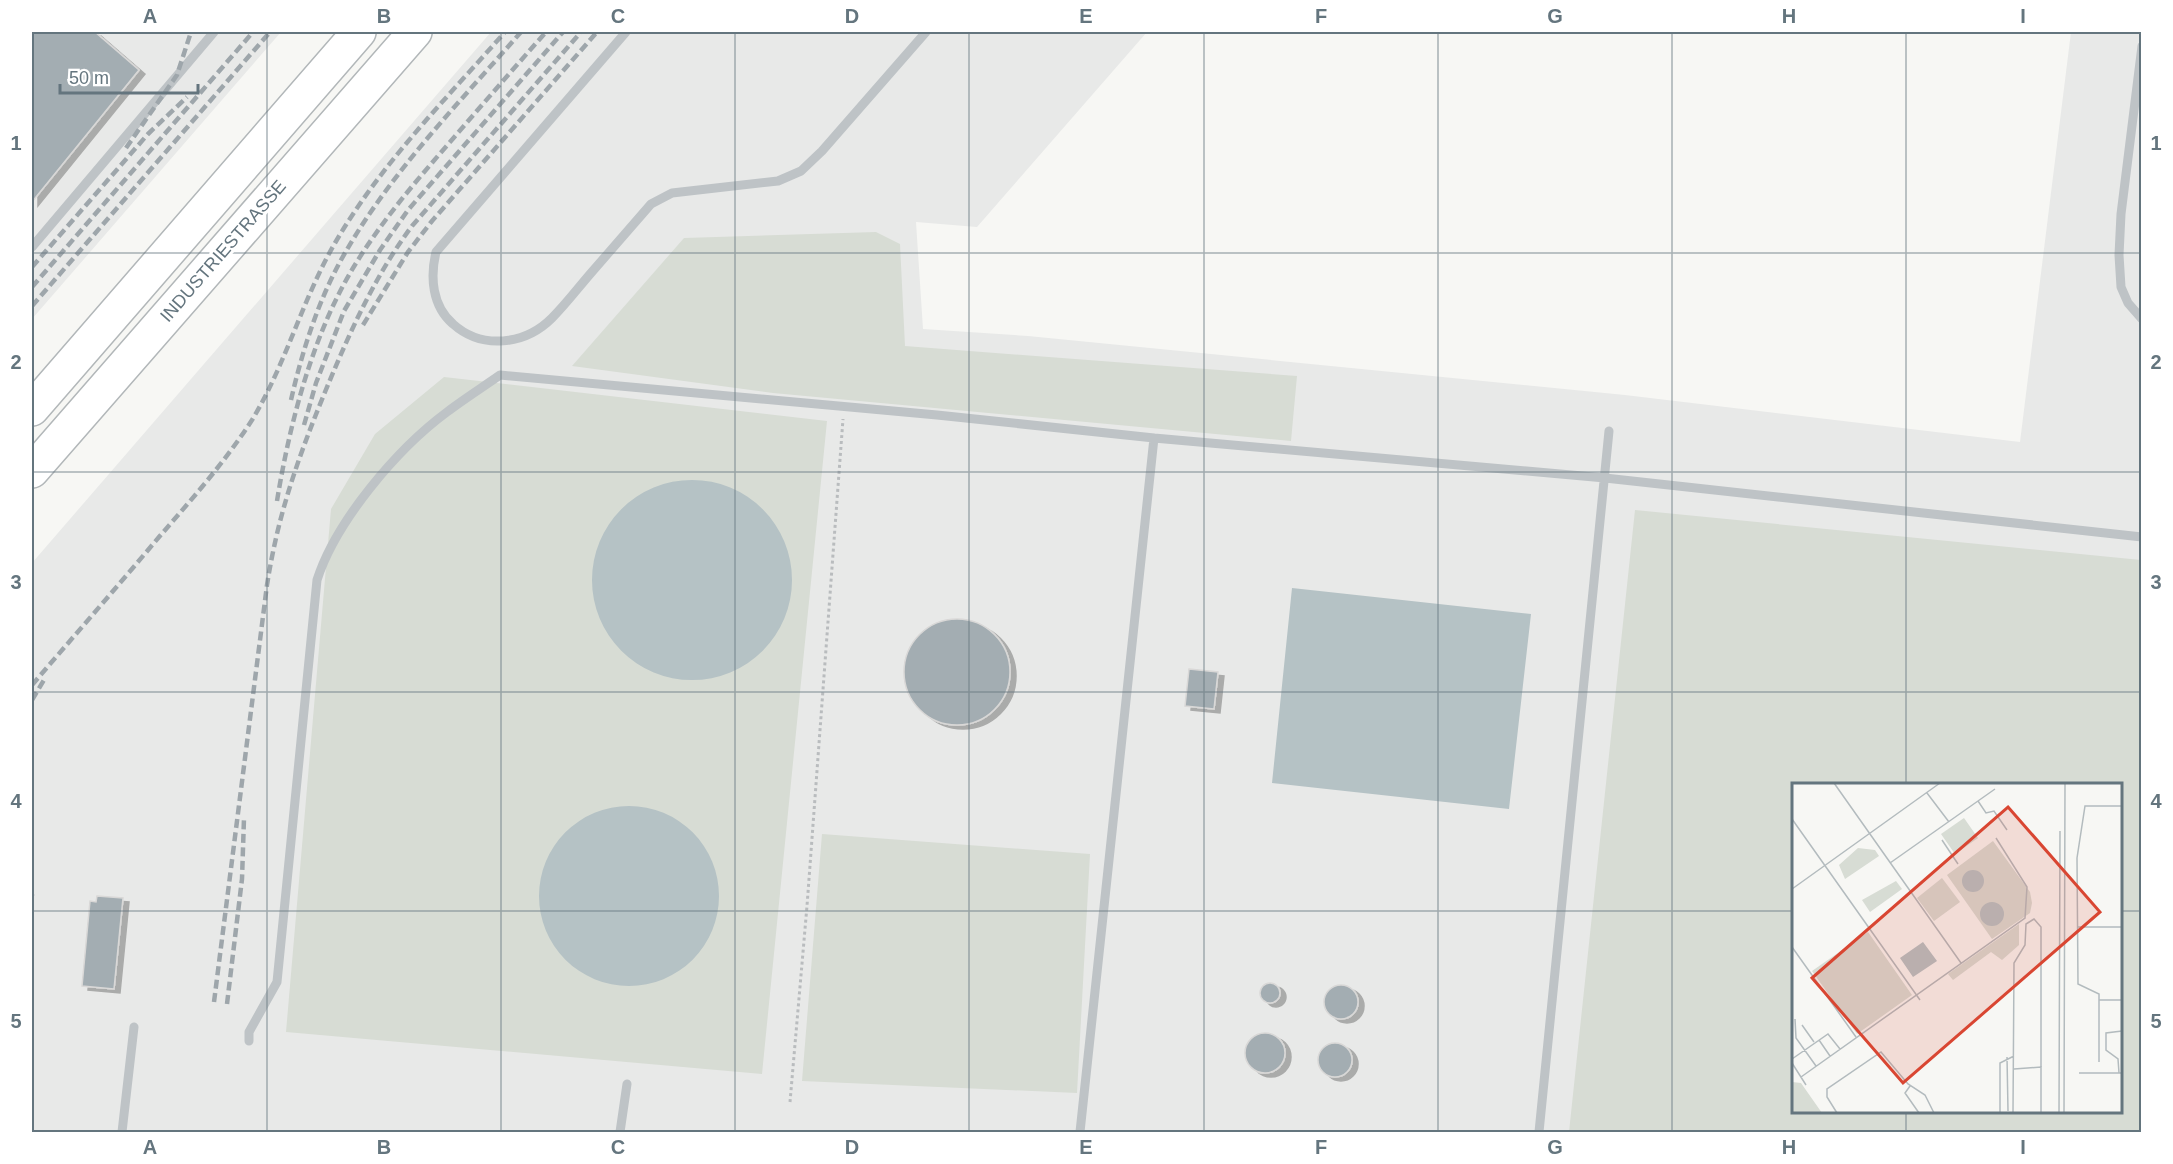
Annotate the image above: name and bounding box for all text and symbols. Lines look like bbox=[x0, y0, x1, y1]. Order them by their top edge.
text: A bbox=[143, 5, 157, 27]
text: B bbox=[377, 5, 391, 27]
text: C bbox=[611, 5, 625, 27]
text: D bbox=[845, 5, 859, 27]
text: E bbox=[1079, 5, 1093, 27]
text: F bbox=[1315, 5, 1327, 27]
text: G bbox=[1547, 5, 1563, 27]
text: H bbox=[1782, 5, 1796, 27]
text: I bbox=[2020, 5, 2026, 27]
scale bar bbox=[60, 57, 198, 95]
text: 50 m bbox=[69, 68, 109, 88]
text: 1 bbox=[10, 132, 22, 154]
text: 1 bbox=[2150, 132, 2162, 154]
street label: INDUSTRIESTRASSE bbox=[156, 176, 290, 326]
text: 2 bbox=[10, 351, 22, 373]
text: 2 bbox=[2150, 351, 2162, 373]
text: 3 bbox=[10, 571, 22, 593]
text: 3 bbox=[2150, 571, 2162, 593]
inset map bbox=[1792, 783, 2122, 1113]
text: 4 bbox=[10, 790, 22, 812]
text: 4 bbox=[2150, 790, 2162, 812]
text: 5 bbox=[10, 1010, 22, 1032]
text: 5 bbox=[2150, 1010, 2162, 1032]
text: A bbox=[143, 1136, 157, 1158]
text: B bbox=[377, 1136, 391, 1158]
text: C bbox=[611, 1136, 625, 1158]
text: D bbox=[845, 1136, 859, 1158]
text: E bbox=[1079, 1136, 1093, 1158]
text: F bbox=[1315, 1136, 1327, 1158]
text: G bbox=[1547, 1136, 1563, 1158]
text: H bbox=[1782, 1136, 1796, 1158]
text: I bbox=[2020, 1136, 2026, 1158]

